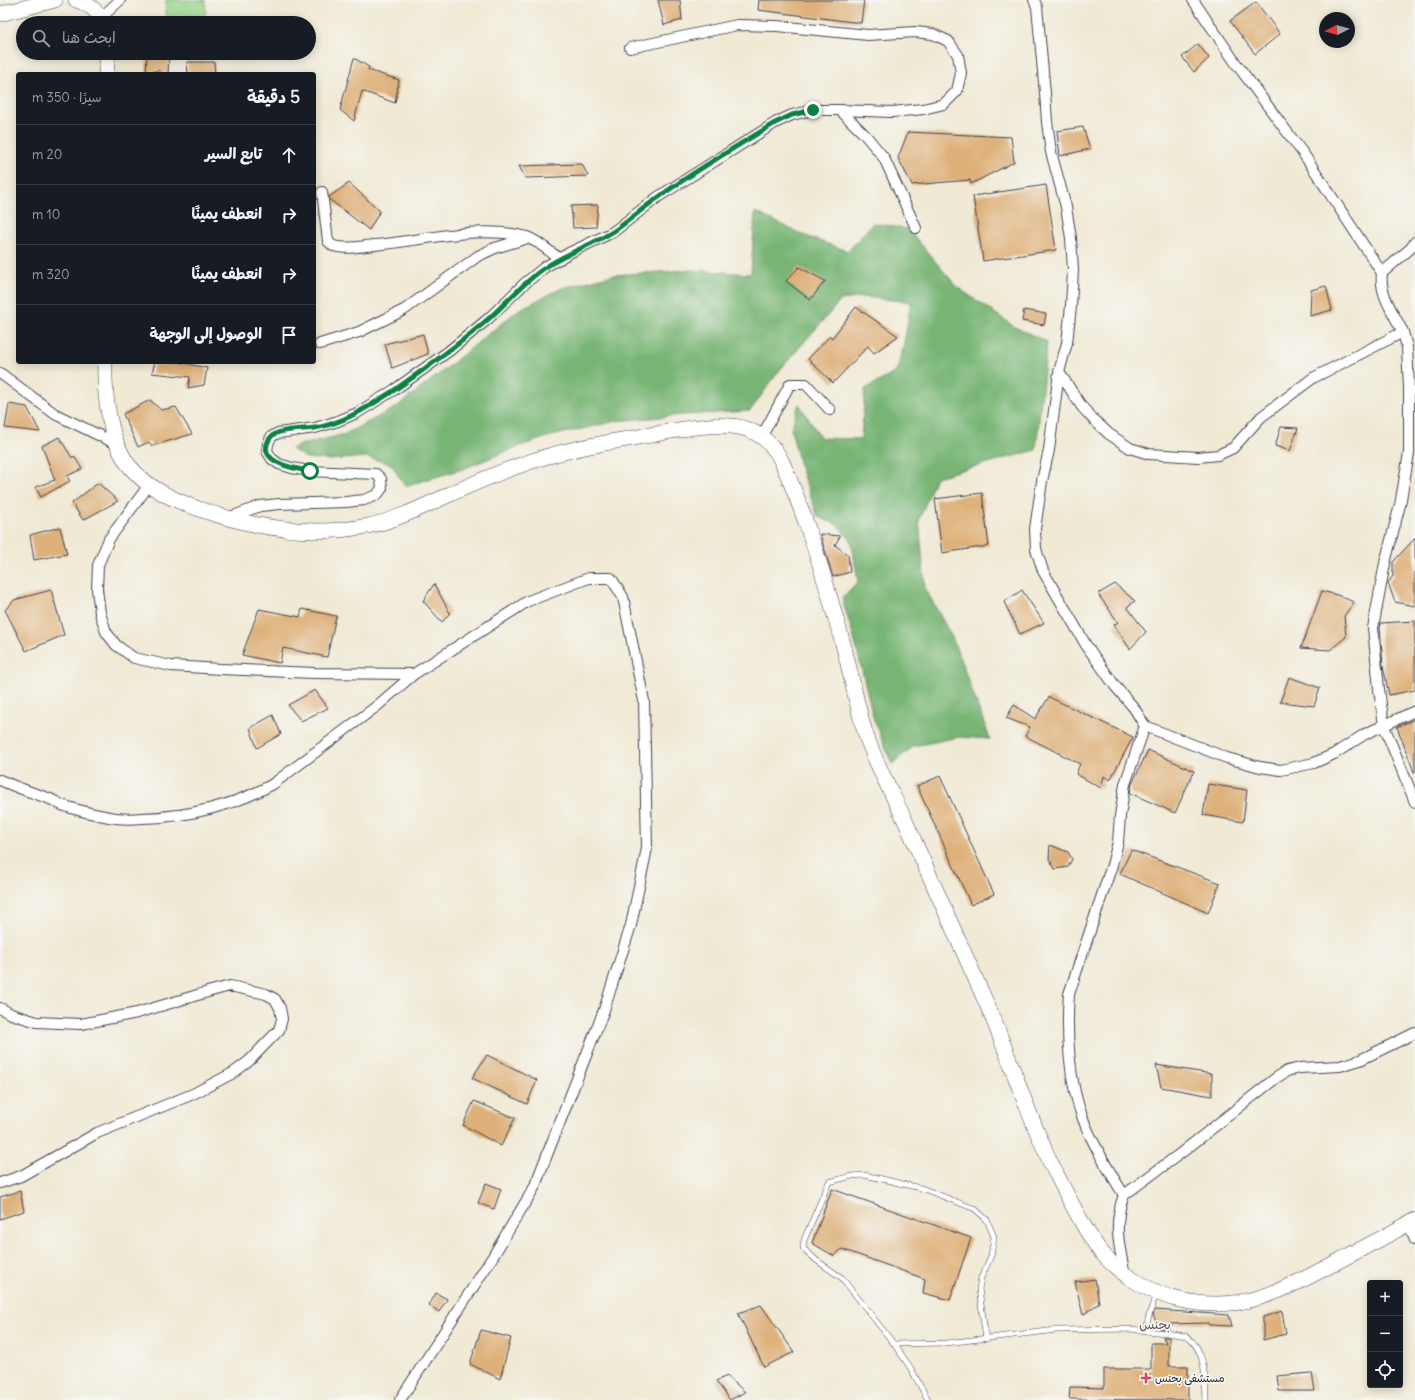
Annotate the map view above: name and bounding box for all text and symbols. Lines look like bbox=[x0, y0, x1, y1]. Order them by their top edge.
north arrow bbox=[1319, 12, 1355, 48]
search box bbox=[16, 16, 316, 60]
icon: search bbox=[30, 27, 52, 49]
text: ابحث هنا bbox=[62, 28, 116, 47]
text: 5 دقيقة bbox=[247, 86, 300, 108]
text: سيرًا · 350 m bbox=[32, 89, 102, 106]
route end bbox=[804, 101, 822, 119]
text: تابع السير bbox=[205, 144, 262, 163]
icon: ahead bbox=[278, 144, 300, 166]
text: 20 m bbox=[32, 146, 62, 163]
text: انعطف يمينًا bbox=[191, 204, 262, 223]
icon: right bbox=[278, 204, 300, 226]
text: 10 m bbox=[32, 206, 60, 223]
text: انعطف يمينًا bbox=[191, 264, 262, 283]
icon: right bbox=[278, 264, 300, 286]
text: 320 m bbox=[32, 266, 70, 283]
text: الوصول إلى الوجهة bbox=[149, 324, 262, 343]
icon: arrive bbox=[278, 324, 300, 346]
route start bbox=[301, 462, 319, 480]
map controls bbox=[1367, 1280, 1403, 1388]
button: + bbox=[1367, 1280, 1403, 1316]
district label: بحنس bbox=[1139, 1316, 1171, 1333]
button: − bbox=[1367, 1316, 1403, 1352]
button: locate bbox=[1367, 1352, 1403, 1388]
place label: مستشفى بحنس bbox=[1155, 1371, 1225, 1386]
marker: مستشفى بحنس bbox=[1140, 1372, 1152, 1384]

